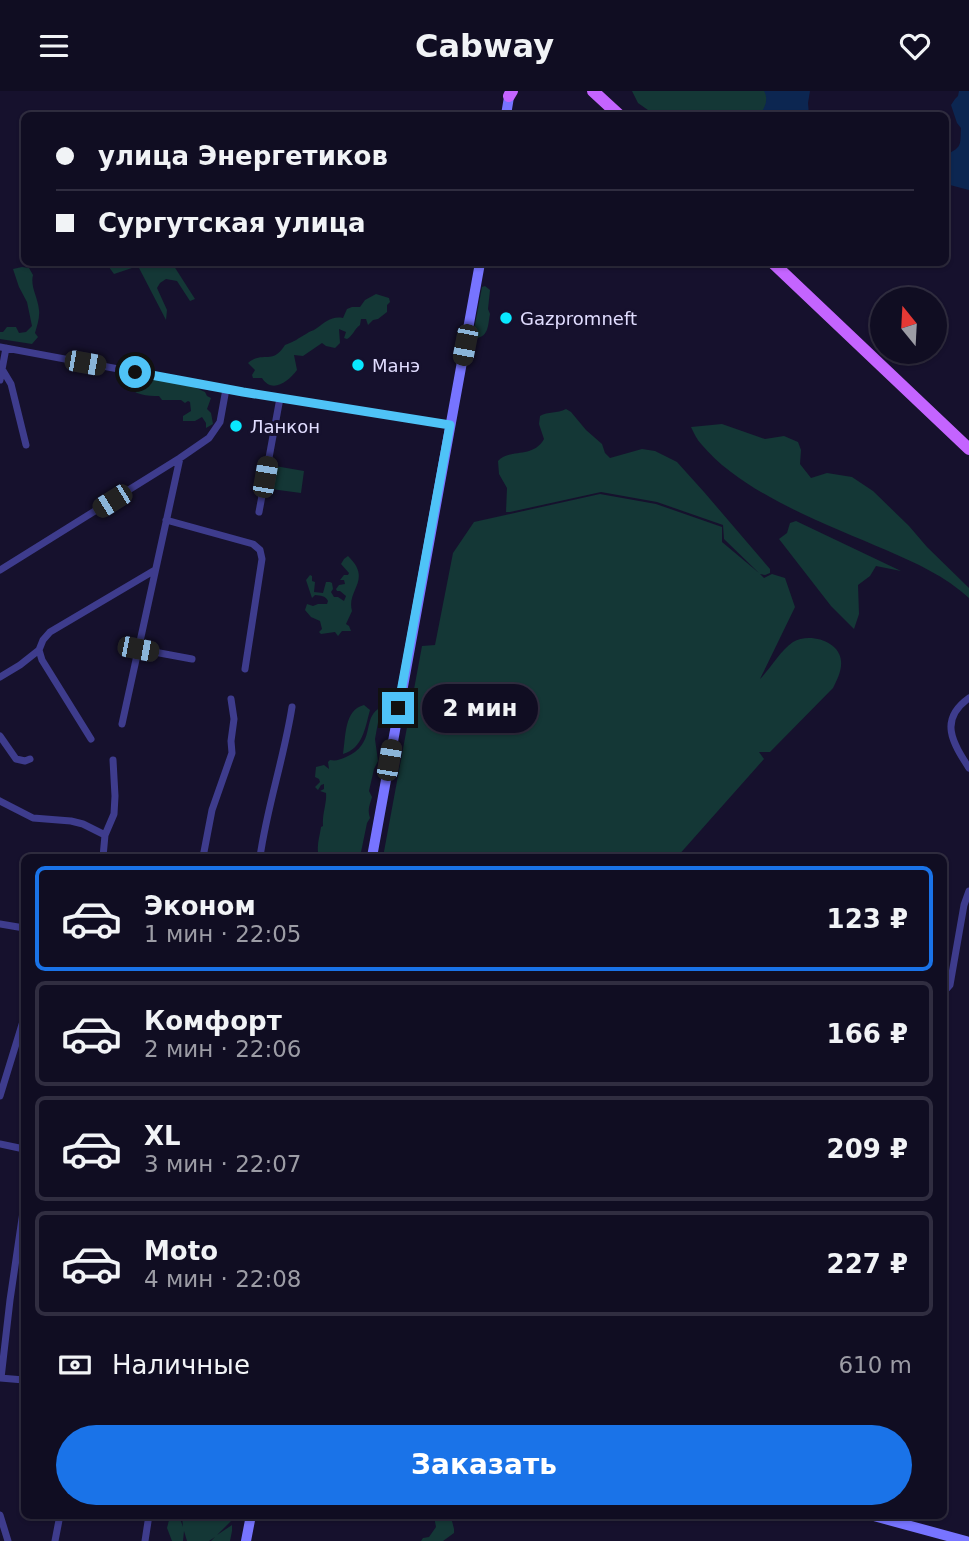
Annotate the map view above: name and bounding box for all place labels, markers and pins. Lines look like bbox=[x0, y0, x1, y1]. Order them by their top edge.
place label: Gazpromneft bbox=[520, 308, 637, 329]
marker: Gazpromneft bbox=[498, 310, 514, 326]
place label: Манэ bbox=[372, 355, 420, 376]
marker: Манэ bbox=[350, 357, 366, 373]
place label: Ланкон bbox=[250, 416, 320, 437]
marker: Ланкон bbox=[228, 418, 244, 434]

